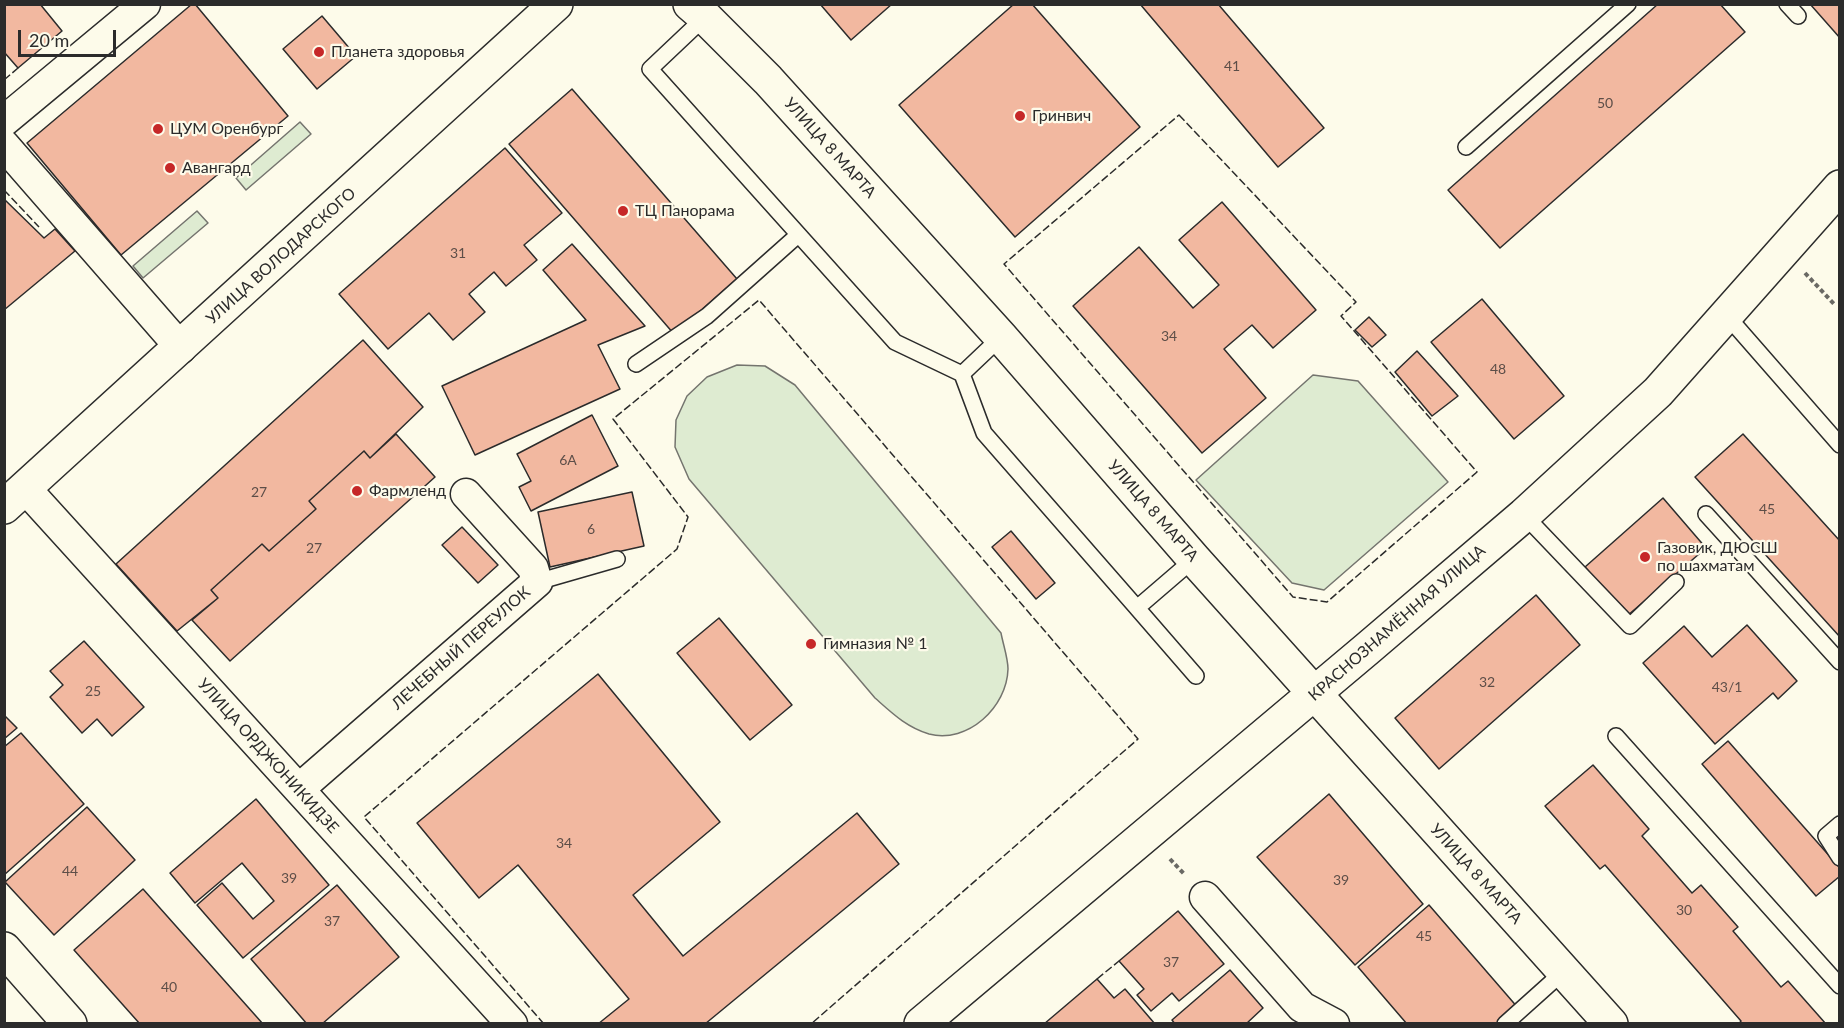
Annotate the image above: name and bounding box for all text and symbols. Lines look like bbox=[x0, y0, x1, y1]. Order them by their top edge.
scale bar bbox=[21, 18, 118, 56]
text: 20 m bbox=[29, 29, 69, 51]
place label: Планета здоровья bbox=[331, 42, 465, 62]
marker: Планета здоровья bbox=[312, 45, 326, 59]
house number: 41 bbox=[1224, 58, 1240, 74]
street label: УЛИЦА 8 МАРТА bbox=[780, 94, 880, 202]
house number: 50 bbox=[1597, 95, 1613, 111]
place label: Гринвич bbox=[1032, 106, 1091, 126]
marker: Гринвич bbox=[1013, 109, 1027, 123]
place label: ЦУМ Оренбург bbox=[170, 119, 283, 139]
marker: ЦУМ Оренбург bbox=[151, 122, 165, 136]
place label: Авангард bbox=[182, 158, 251, 178]
marker: Авангард bbox=[163, 161, 177, 175]
street label: УЛИЦА ВОЛОДАРСКОГО bbox=[202, 184, 360, 328]
place label: ТЦ Панорама bbox=[635, 201, 735, 221]
marker: ТЦ Панорама bbox=[616, 204, 630, 218]
house number: 31 bbox=[450, 245, 466, 261]
house number: 34 bbox=[1161, 328, 1177, 344]
house number: 48 bbox=[1490, 361, 1506, 377]
house number: 6А bbox=[559, 452, 577, 468]
street label: УЛИЦА 8 МАРТА bbox=[1104, 456, 1202, 566]
place label: Фармленд bbox=[369, 481, 446, 501]
house number: 27 bbox=[251, 484, 267, 500]
marker: Фармленд bbox=[350, 484, 364, 498]
house number: 45 bbox=[1759, 501, 1775, 517]
house number: 6 bbox=[587, 521, 595, 537]
place label: Газовик, ДЮСШ по шахматам bbox=[1657, 538, 1778, 576]
house number: 27 bbox=[306, 540, 322, 556]
street label: КРАСНОЗНАМЁННАЯ УЛИЦА bbox=[1305, 541, 1489, 705]
marker: Газовик, ДЮСШ по шахматам bbox=[1638, 550, 1652, 564]
street label: ЛЕЧЕБНЫЙ ПЕРЕУЛОК bbox=[388, 583, 534, 713]
place label: Гимназия № 1 bbox=[823, 634, 927, 654]
marker: Гимназия № 1 bbox=[804, 637, 818, 651]
house number: 32 bbox=[1479, 674, 1495, 690]
street label: УЛИЦА ОРДЖОНИКИДЗЕ bbox=[193, 675, 343, 837]
house number: 43/1 bbox=[1712, 679, 1742, 695]
house number: 25 bbox=[85, 683, 101, 699]
street label: УЛИЦА 8 МАРТА bbox=[1426, 820, 1526, 928]
house number: 34 bbox=[556, 835, 572, 851]
house number: 44 bbox=[62, 863, 78, 879]
house number: 39 bbox=[281, 870, 297, 886]
house number: 39 bbox=[1333, 872, 1349, 888]
house number: 30 bbox=[1676, 902, 1692, 918]
house number: 37 bbox=[324, 913, 340, 929]
house number: 45 bbox=[1416, 928, 1432, 944]
house number: 37 bbox=[1163, 954, 1179, 970]
house number: 40 bbox=[161, 979, 177, 995]

